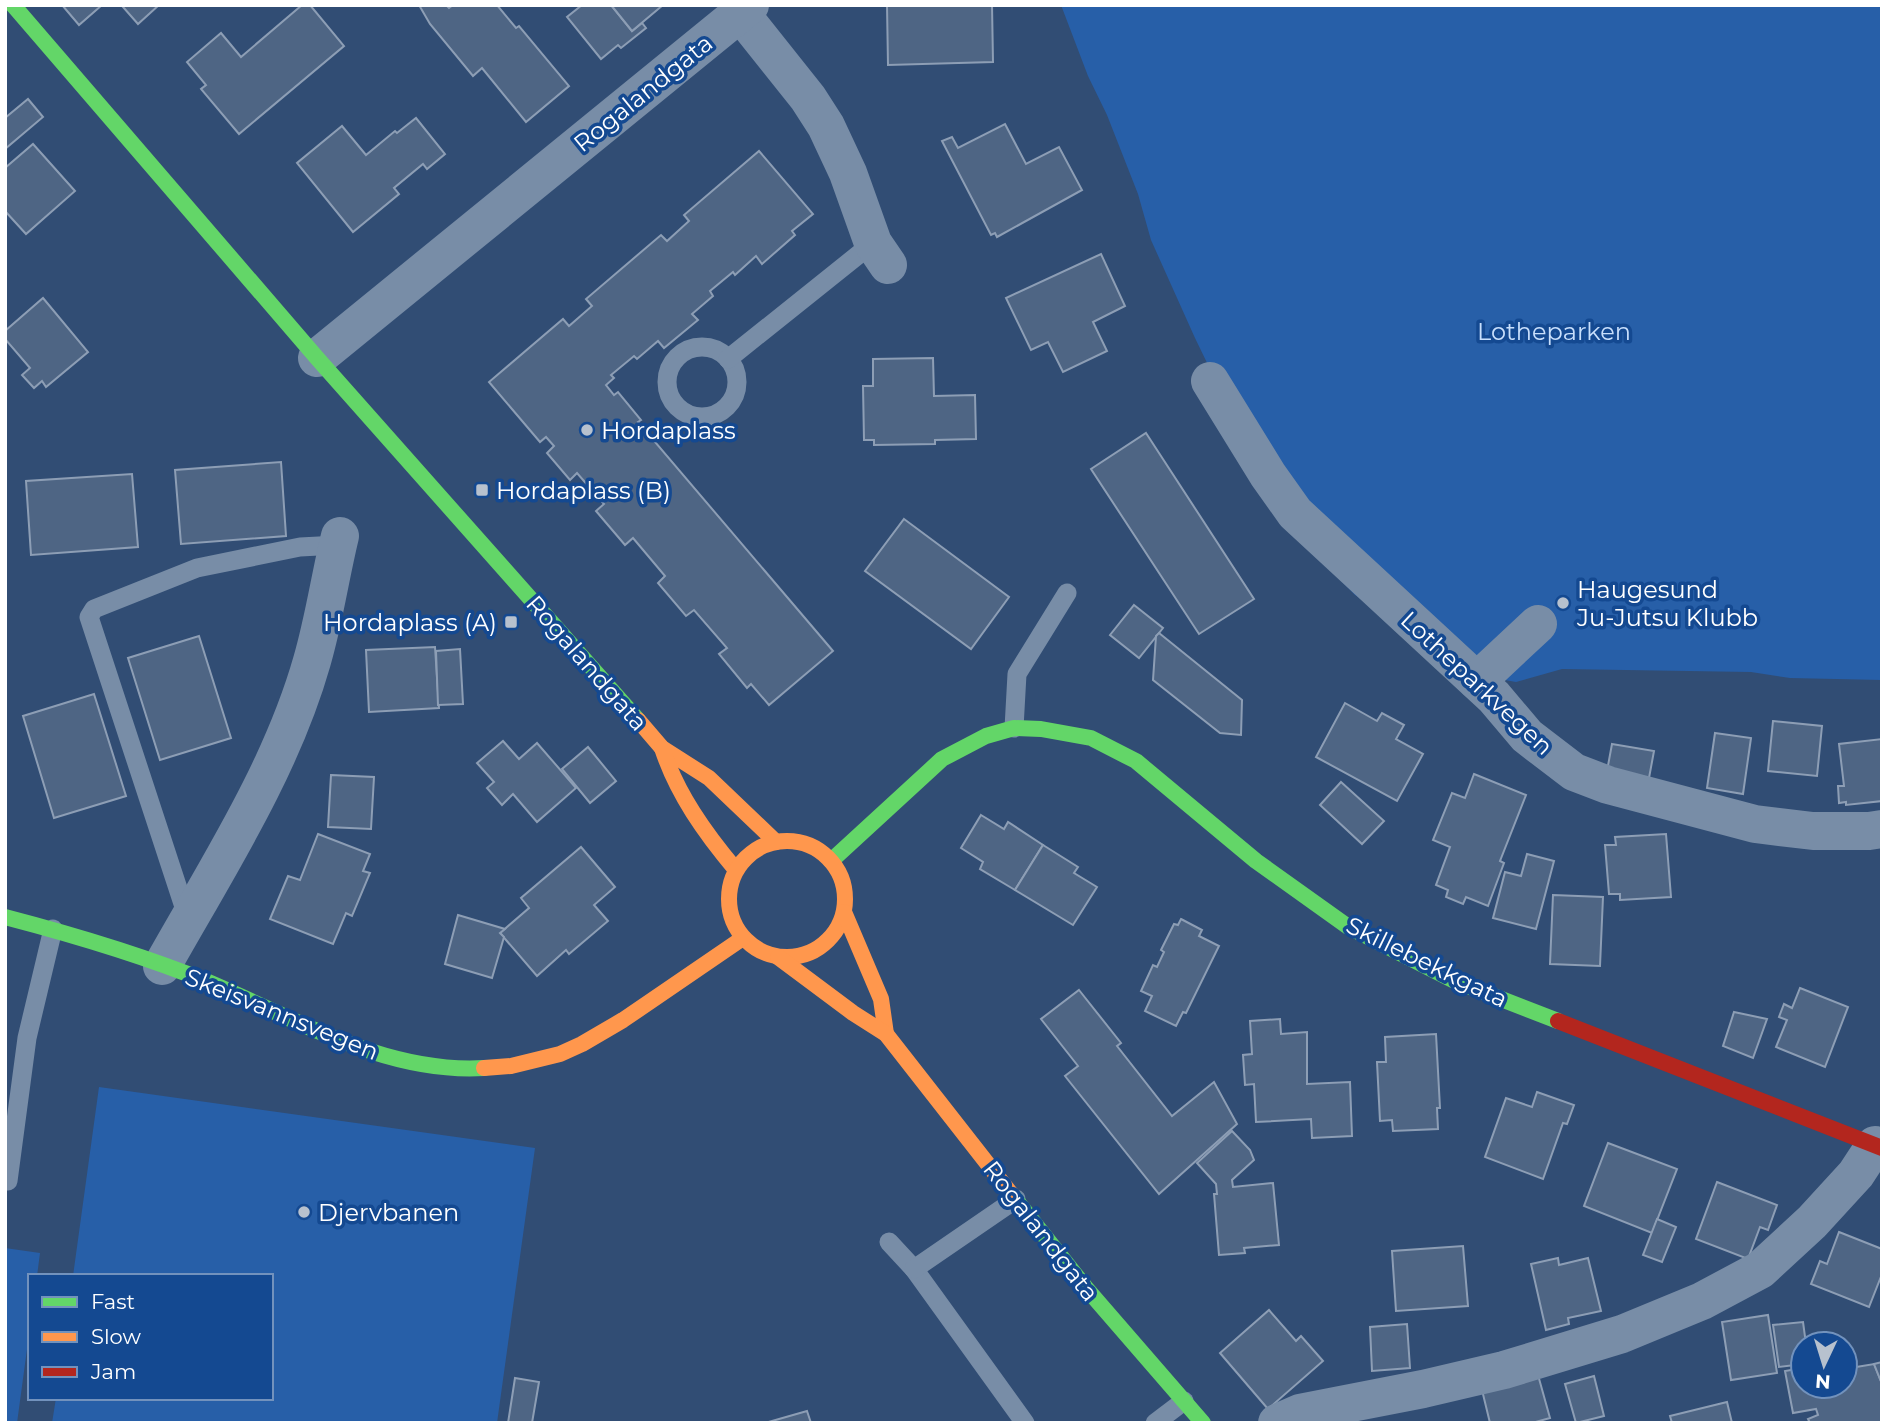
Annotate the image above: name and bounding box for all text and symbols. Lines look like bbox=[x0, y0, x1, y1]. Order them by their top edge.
street label: Rogalandgata bbox=[568, 28, 718, 158]
park label: Lotheparken bbox=[1477, 317, 1631, 346]
place label: Hordaplass bbox=[601, 416, 736, 445]
marker: Hordaplass bbox=[579, 422, 595, 438]
place label: Hordaplass (B) bbox=[496, 476, 671, 505]
marker: Hordaplass (B) bbox=[474, 482, 490, 498]
place label: Haugesund Ju-Jutsu Klubb bbox=[1576, 575, 1758, 632]
street label: Rogalandgata bbox=[520, 589, 654, 737]
marker: Haugesund Ju-Jutsu Klubb bbox=[1555, 595, 1571, 611]
street label: Lotheparkvegen bbox=[1395, 605, 1559, 761]
place label: Hordaplass (A) bbox=[323, 608, 497, 637]
marker: Hordaplass (A) bbox=[503, 614, 519, 630]
street label: Skillebekkgata bbox=[1342, 910, 1512, 1014]
street label: Skeisvannsvegen bbox=[181, 962, 383, 1066]
street label: Rogalandgata bbox=[977, 1155, 1105, 1307]
place label: Djervbanen bbox=[318, 1198, 459, 1227]
marker: Djervbanen bbox=[296, 1204, 312, 1220]
legend bbox=[28, 1274, 273, 1400]
text: Fast bbox=[91, 1289, 135, 1314]
text: Slow bbox=[91, 1324, 141, 1349]
north arrow bbox=[1789, 1330, 1859, 1400]
text: Jam bbox=[90, 1359, 136, 1384]
text: N bbox=[1814, 1369, 1831, 1393]

